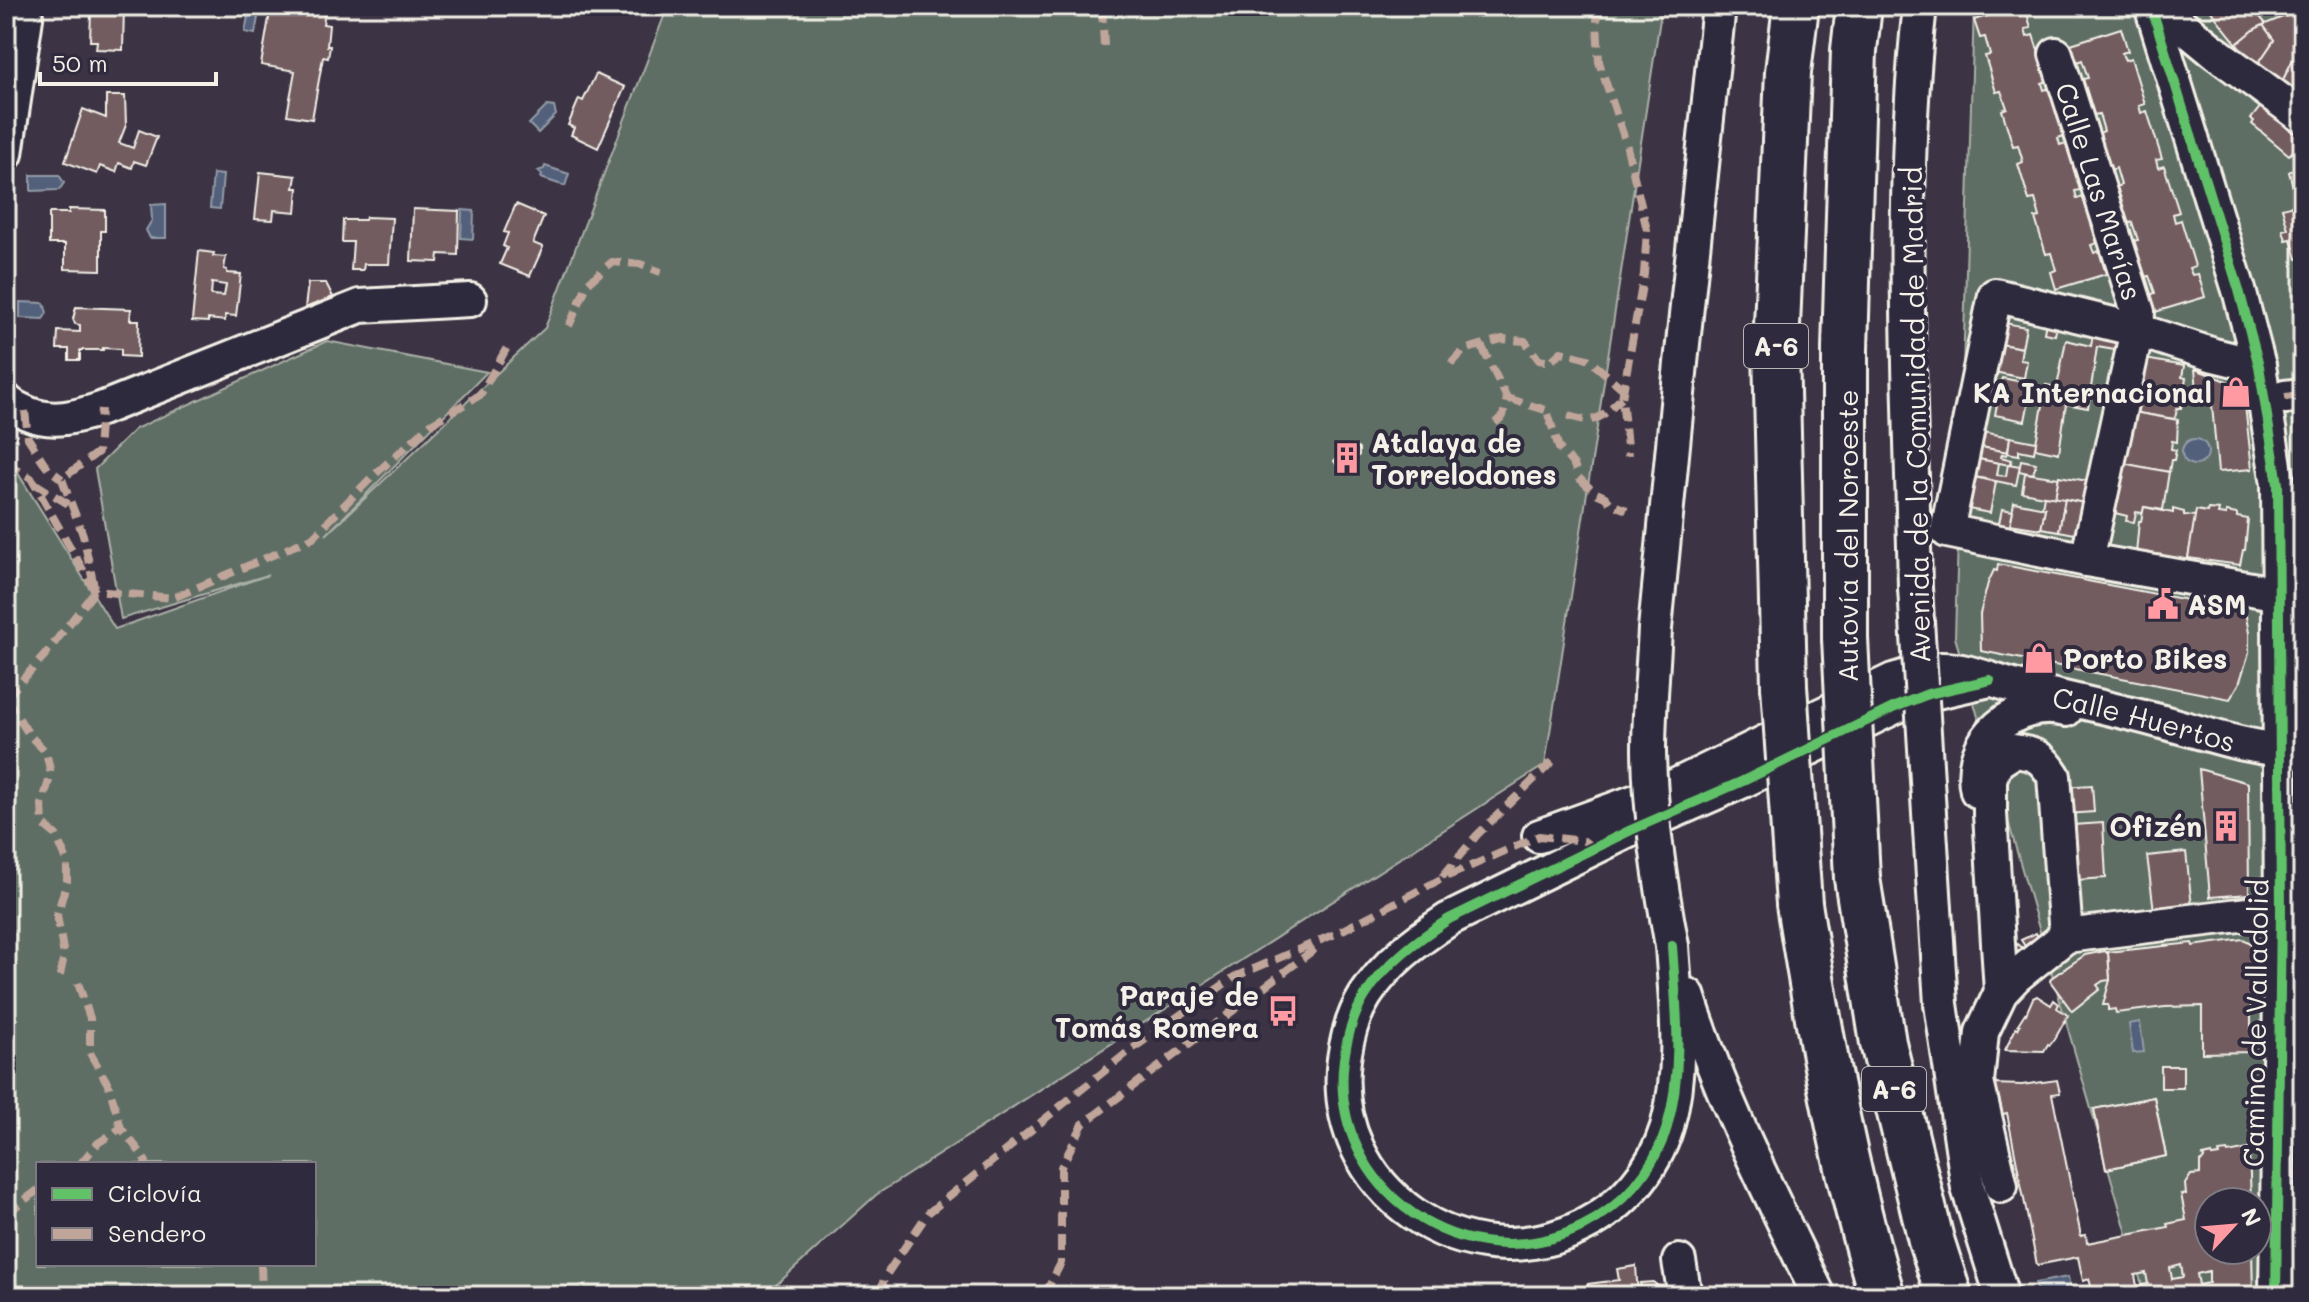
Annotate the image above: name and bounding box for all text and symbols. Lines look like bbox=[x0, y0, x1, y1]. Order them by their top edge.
scale bar bbox=[40, 36, 216, 86]
text: 50 m bbox=[52, 47, 108, 78]
street label: Calle Las Marías bbox=[2048, 78, 2151, 305]
street label: Avenida de la Comunidad de Madrid bbox=[1893, 166, 1937, 664]
road number: A-6 bbox=[1744, 324, 1808, 368]
place label: KA Internacional bbox=[1973, 374, 2212, 410]
shop icon: KA Internacional bbox=[2219, 375, 2253, 409]
street label: Autovía del Noroeste bbox=[1829, 389, 1865, 683]
place label: Atalaya de Torrelodones bbox=[1371, 424, 1557, 492]
building icon: Atalaya de Torrelodones bbox=[1330, 441, 1364, 475]
place label: ASM bbox=[2187, 586, 2247, 622]
public building icon: ASM bbox=[2146, 587, 2180, 621]
place label: Porto Bikes bbox=[2063, 640, 2227, 676]
shop icon: Porto Bikes bbox=[2022, 641, 2056, 675]
street label: Calle Huertos bbox=[2049, 678, 2239, 759]
place label: Ofizén bbox=[2109, 808, 2202, 844]
building icon: Ofizén bbox=[2209, 809, 2243, 843]
street label: Camino de Valladolid bbox=[2234, 879, 2276, 1167]
place label: Paraje de Tomás Romera bbox=[1055, 977, 1259, 1045]
bus stop icon: Paraje de Tomás Romera bbox=[1266, 994, 1300, 1028]
road number: A-6 bbox=[1862, 1067, 1926, 1111]
legend bbox=[36, 1162, 316, 1266]
text: Ciclovía bbox=[108, 1177, 202, 1208]
north arrow bbox=[2193, 1186, 2273, 1266]
text: N bbox=[2235, 1203, 2268, 1231]
text: Sendero bbox=[108, 1217, 206, 1248]

